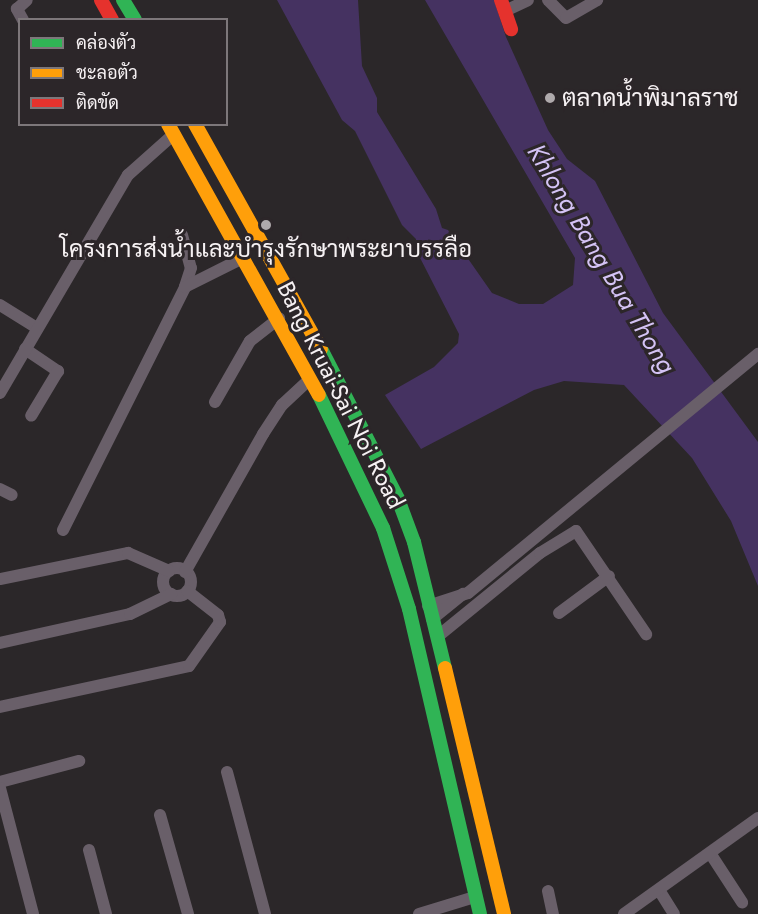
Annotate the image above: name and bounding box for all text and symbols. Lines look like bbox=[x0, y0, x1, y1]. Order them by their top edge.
legend bbox=[18, 18, 228, 126]
text: คล่องตัว bbox=[76, 30, 136, 56]
text: ชะลอตัว bbox=[76, 60, 138, 86]
place label: ตลาดน้ำพิมาลราช bbox=[562, 84, 739, 112]
text: ติดขัด bbox=[76, 90, 119, 116]
marker: ตลาดน้ำพิมาลราช bbox=[543, 91, 557, 105]
water label: Khlong Bang Bua Thong bbox=[520, 139, 682, 379]
marker: โครงการส่งน้ำและบำรุงรักษาพระยาบรรลือ bbox=[259, 218, 273, 232]
place label: โครงการส่งน้ำและบำรุงรักษาพระยาบรรลือ bbox=[60, 235, 472, 263]
street label: Bang Kruai-Sai Noi Road bbox=[271, 277, 411, 513]

